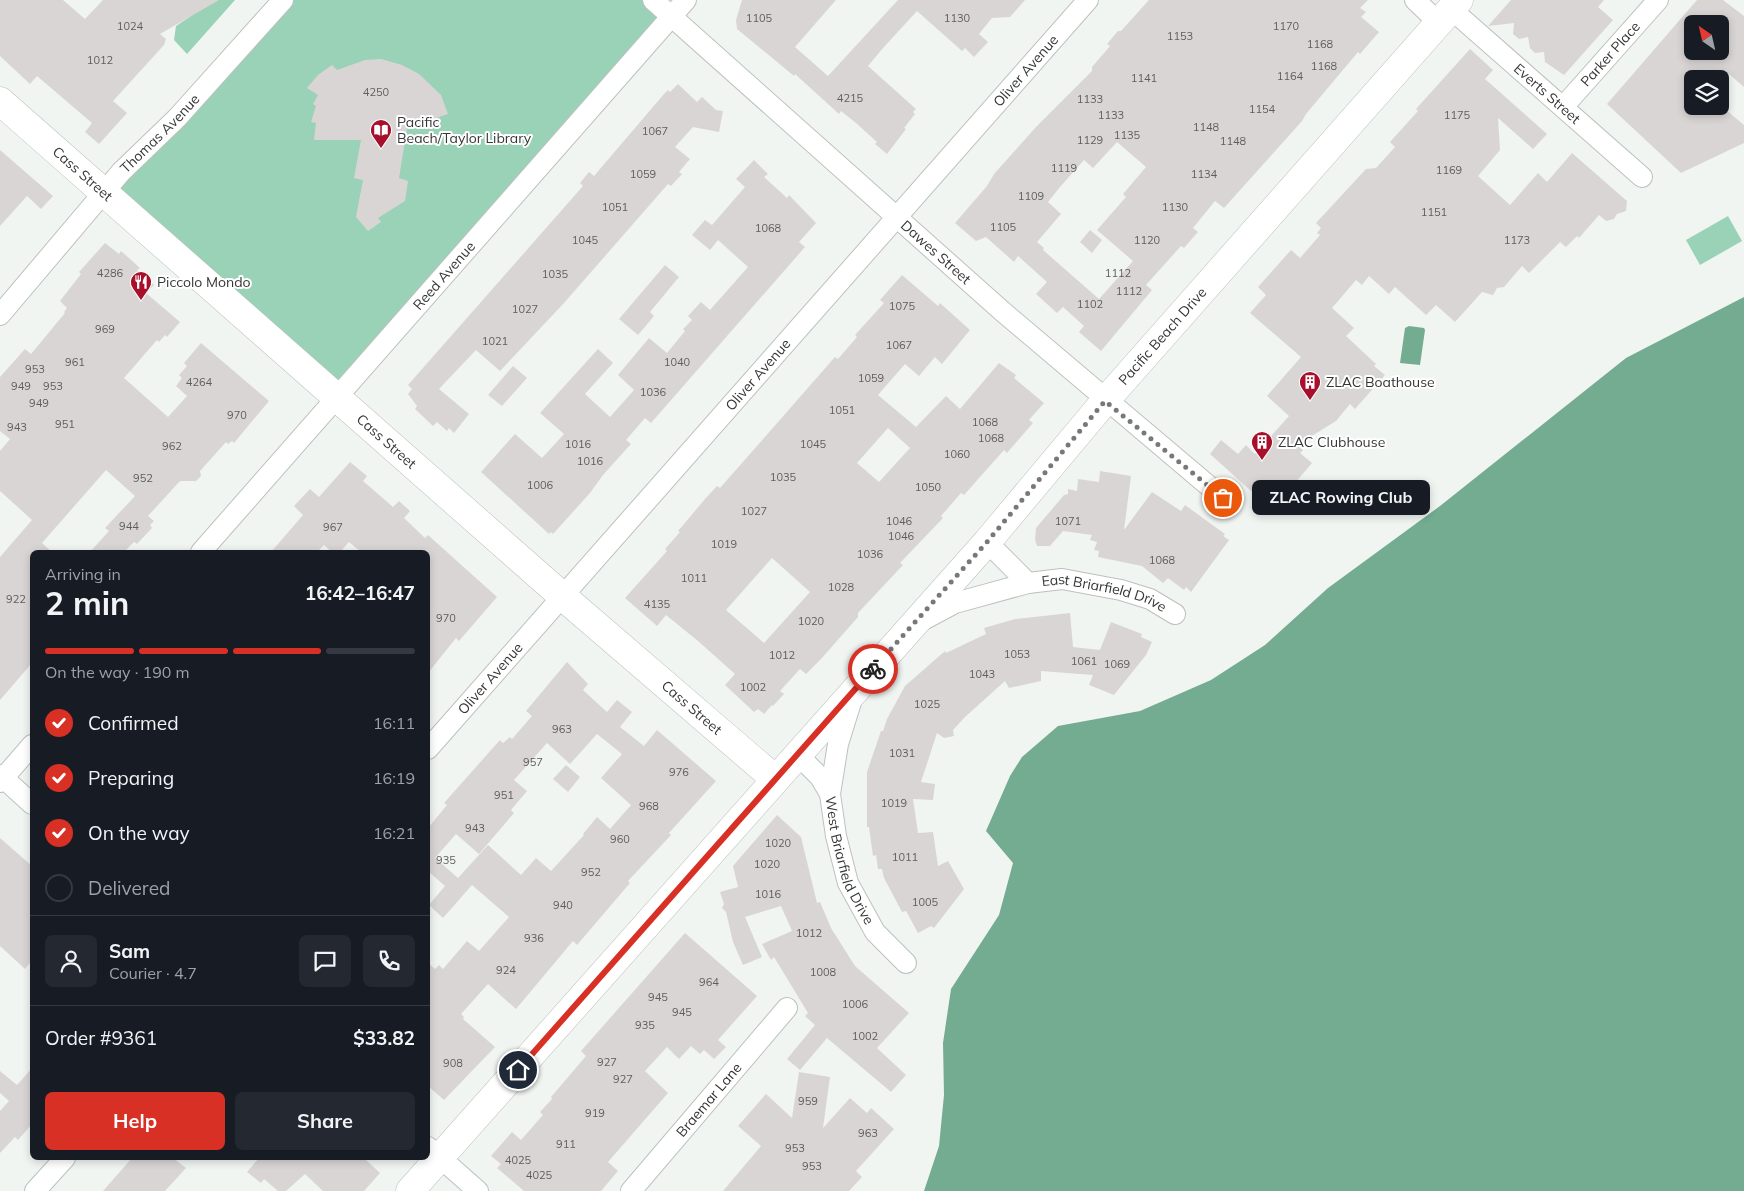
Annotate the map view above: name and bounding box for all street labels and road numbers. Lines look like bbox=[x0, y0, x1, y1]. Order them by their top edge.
street label: Parker Place bbox=[1577, 18, 1644, 90]
street label: Oliver Avenue bbox=[989, 31, 1062, 110]
street label: Everts Street bbox=[1510, 59, 1584, 128]
street label: Thomas Avenue bbox=[116, 90, 203, 177]
street label: Cass Street bbox=[49, 142, 116, 205]
street label: Dawes Street bbox=[897, 216, 975, 288]
street label: Reed Avenue bbox=[409, 237, 479, 314]
street label: Pacific Beach Drive bbox=[1115, 283, 1210, 389]
street label: Oliver Avenue bbox=[721, 335, 794, 414]
street label: Cass Street bbox=[353, 410, 420, 473]
street label: East Briarfield Drive bbox=[1040, 570, 1170, 616]
street label: Oliver Avenue bbox=[454, 639, 527, 718]
street label: Cass Street bbox=[658, 676, 726, 739]
street label: West Briarfield Drive bbox=[821, 795, 878, 928]
street label: Braemar Lane bbox=[672, 1059, 746, 1140]

